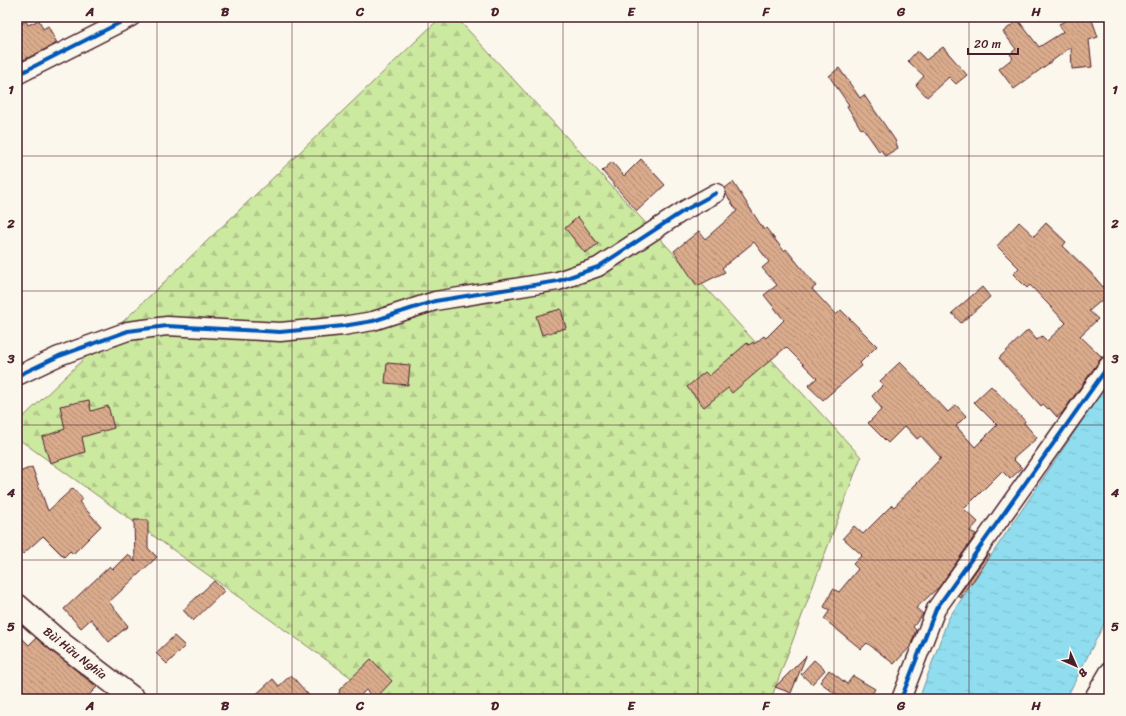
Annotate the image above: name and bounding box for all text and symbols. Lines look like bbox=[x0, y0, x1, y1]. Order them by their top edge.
text: A bbox=[85, 0, 94, 23]
text: B bbox=[221, 0, 230, 23]
text: C bbox=[355, 0, 365, 23]
text: D bbox=[491, 0, 499, 23]
text: E bbox=[627, 0, 636, 23]
text: F bbox=[761, 0, 770, 23]
text: G bbox=[896, 0, 906, 23]
text: H bbox=[1030, 0, 1041, 23]
scale bar bbox=[968, 30, 1018, 56]
text: 20 m bbox=[974, 33, 1001, 55]
text: 1 bbox=[8, 78, 14, 101]
text: 1 bbox=[1112, 78, 1118, 101]
text: 2 bbox=[6, 212, 15, 235]
text: 2 bbox=[1110, 212, 1119, 235]
text: 3 bbox=[6, 347, 15, 370]
text: 3 bbox=[1110, 347, 1119, 370]
text: 4 bbox=[6, 481, 16, 504]
text: 4 bbox=[1110, 481, 1120, 504]
text: 5 bbox=[7, 615, 15, 638]
text: 5 bbox=[1111, 615, 1119, 638]
street label: Bùi Hữu Nghĩa bbox=[38, 621, 112, 686]
north arrow bbox=[1056, 646, 1096, 686]
text: B bbox=[1074, 664, 1092, 682]
text: A bbox=[85, 694, 94, 716]
text: B bbox=[221, 694, 230, 716]
text: C bbox=[355, 694, 365, 716]
text: D bbox=[491, 694, 499, 716]
text: E bbox=[627, 694, 636, 716]
text: F bbox=[761, 694, 770, 716]
text: G bbox=[896, 694, 906, 716]
text: H bbox=[1030, 694, 1041, 716]

